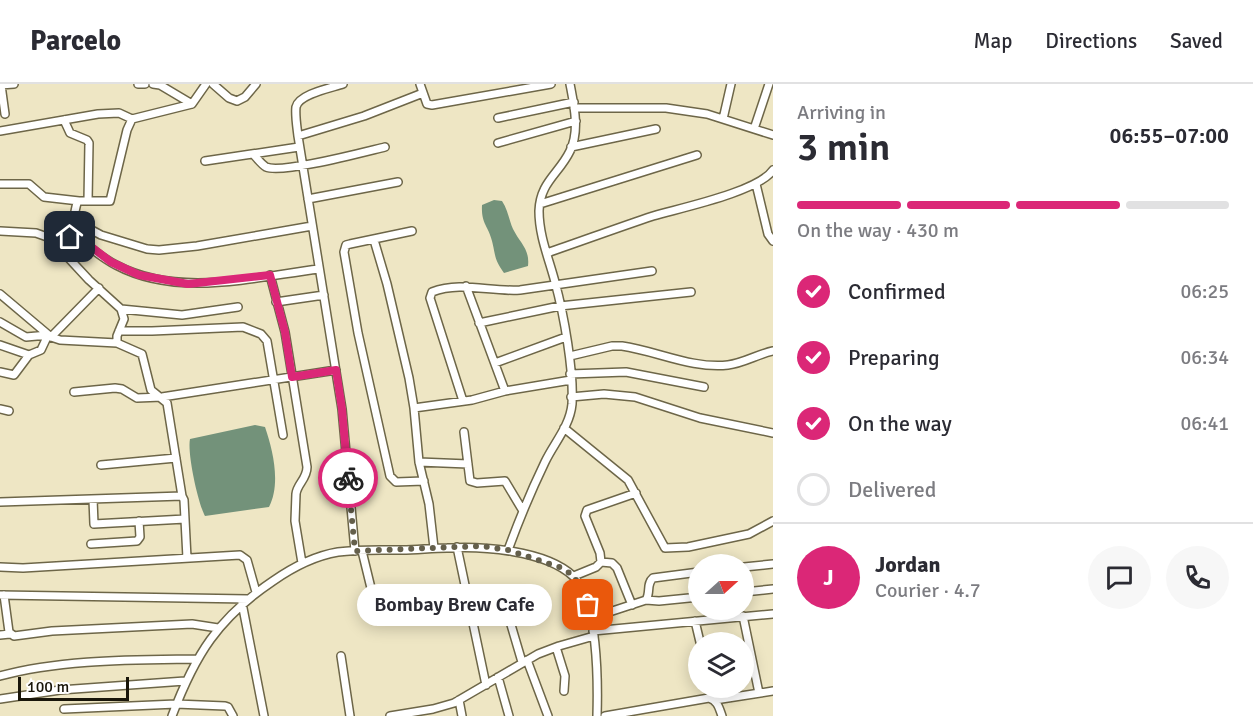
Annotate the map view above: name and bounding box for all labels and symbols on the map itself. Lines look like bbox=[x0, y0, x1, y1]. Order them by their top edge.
pin bbox=[44, 211, 95, 262]
courier bbox=[318, 448, 378, 508]
north arrow bbox=[688, 554, 754, 620]
pin bbox=[562, 579, 613, 630]
callout: Bombay Brew Cafe bbox=[357, 584, 552, 626]
scale bar bbox=[18, 674, 129, 702]

